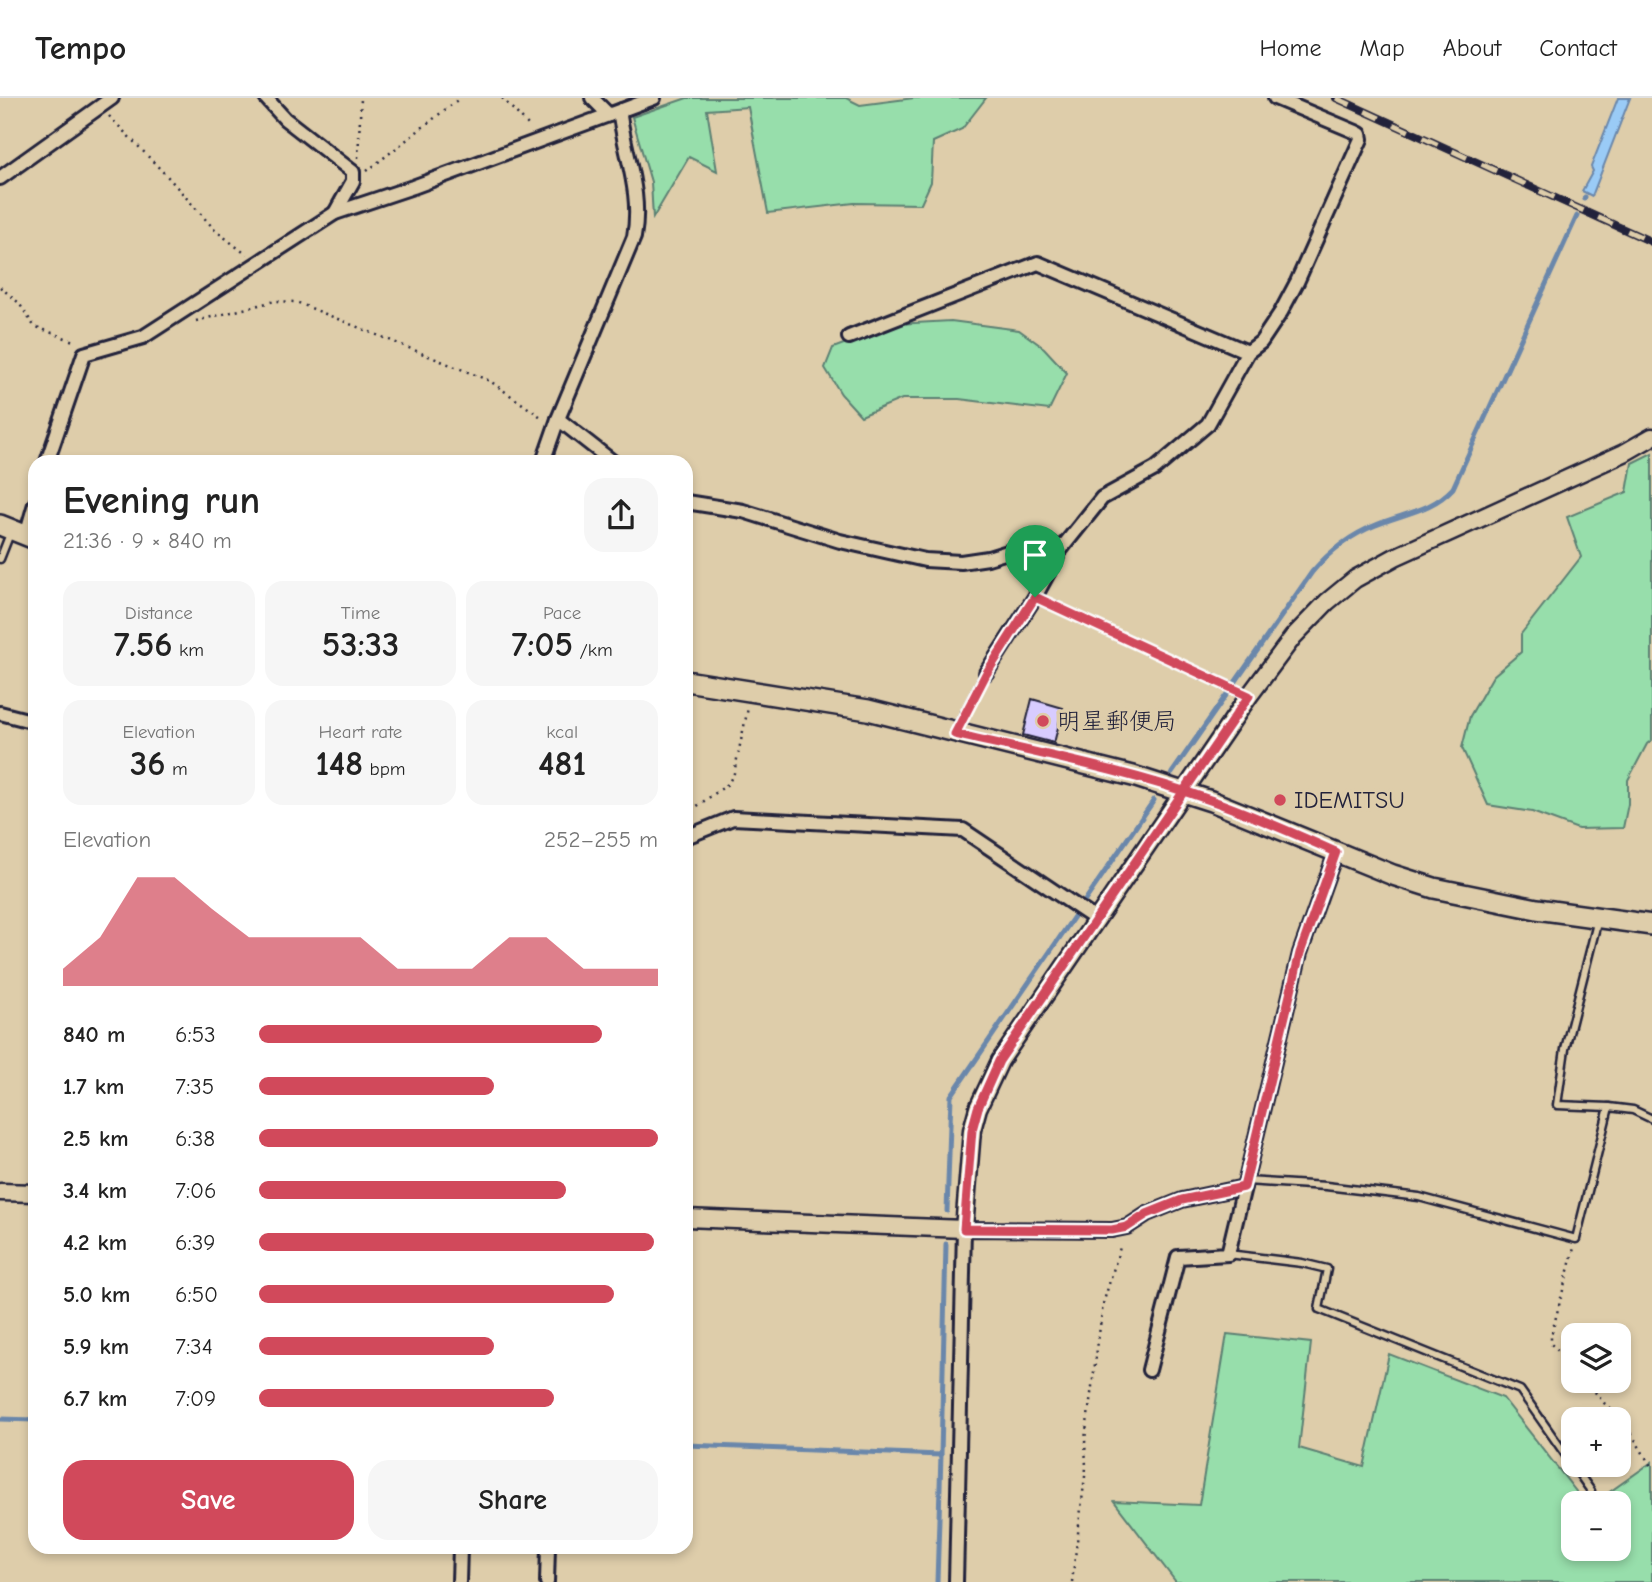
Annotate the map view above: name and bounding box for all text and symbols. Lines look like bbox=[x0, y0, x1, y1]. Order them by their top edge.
text: Tempo bbox=[35, 29, 126, 67]
text: Home bbox=[1260, 34, 1321, 62]
text: Map bbox=[1359, 34, 1405, 62]
text: About bbox=[1443, 34, 1501, 62]
text: Contact bbox=[1539, 34, 1617, 62]
button: share bbox=[584, 478, 658, 552]
text: Evening run bbox=[63, 479, 260, 523]
pin bbox=[1005, 525, 1065, 597]
text: 21:36 · 9 × 840 m bbox=[63, 527, 232, 554]
icon: arrive bbox=[1016, 536, 1054, 574]
text: Distance bbox=[125, 602, 193, 624]
text: Time bbox=[341, 602, 380, 624]
text: Pace bbox=[543, 602, 581, 624]
text: 7.56 bbox=[114, 624, 173, 665]
text: 53:33 bbox=[322, 624, 399, 665]
text: 7:05 bbox=[512, 624, 573, 665]
text: km bbox=[173, 639, 204, 661]
text: /km bbox=[573, 639, 613, 661]
place label: 明星郵便局 bbox=[1057, 707, 1177, 735]
marker: 明星郵便局 bbox=[1035, 713, 1051, 729]
text: Elevation bbox=[122, 721, 195, 743]
text: Heart rate bbox=[319, 721, 402, 743]
text: kcal bbox=[546, 721, 578, 743]
text: 36 bbox=[130, 743, 166, 784]
text: 148 bbox=[315, 743, 363, 784]
text: 481 bbox=[538, 743, 586, 784]
text: m bbox=[166, 758, 188, 780]
text: bpm bbox=[363, 758, 406, 780]
place label: IDEMITSU bbox=[1294, 786, 1405, 814]
marker: IDEMITSU bbox=[1272, 792, 1288, 808]
text: Elevation bbox=[63, 826, 151, 853]
text: 252–255 m bbox=[544, 826, 658, 853]
text: 840 m bbox=[63, 1021, 125, 1048]
text: 6:53 bbox=[175, 1021, 216, 1048]
text: 1.7 km bbox=[63, 1073, 124, 1100]
text: 7:35 bbox=[175, 1073, 214, 1100]
text: 2.5 km bbox=[63, 1125, 129, 1152]
text: 6:38 bbox=[175, 1125, 215, 1152]
text: 3.4 km bbox=[63, 1177, 127, 1204]
text: 7:06 bbox=[175, 1177, 217, 1204]
text: 4.2 km bbox=[63, 1229, 127, 1256]
text: 6:39 bbox=[175, 1229, 215, 1256]
text: 5.0 km bbox=[63, 1281, 130, 1308]
text: 6:50 bbox=[175, 1281, 218, 1308]
map controls bbox=[1561, 1323, 1631, 1561]
button: layers bbox=[1561, 1323, 1631, 1393]
text: 5.9 km bbox=[63, 1333, 129, 1360]
text: 7:34 bbox=[175, 1333, 213, 1360]
text: 6.7 km bbox=[63, 1385, 127, 1412]
text: 7:09 bbox=[175, 1385, 216, 1412]
button: + bbox=[1561, 1407, 1631, 1477]
button: Save bbox=[63, 1460, 354, 1540]
button: Share bbox=[368, 1460, 658, 1540]
button: − bbox=[1561, 1491, 1631, 1561]

